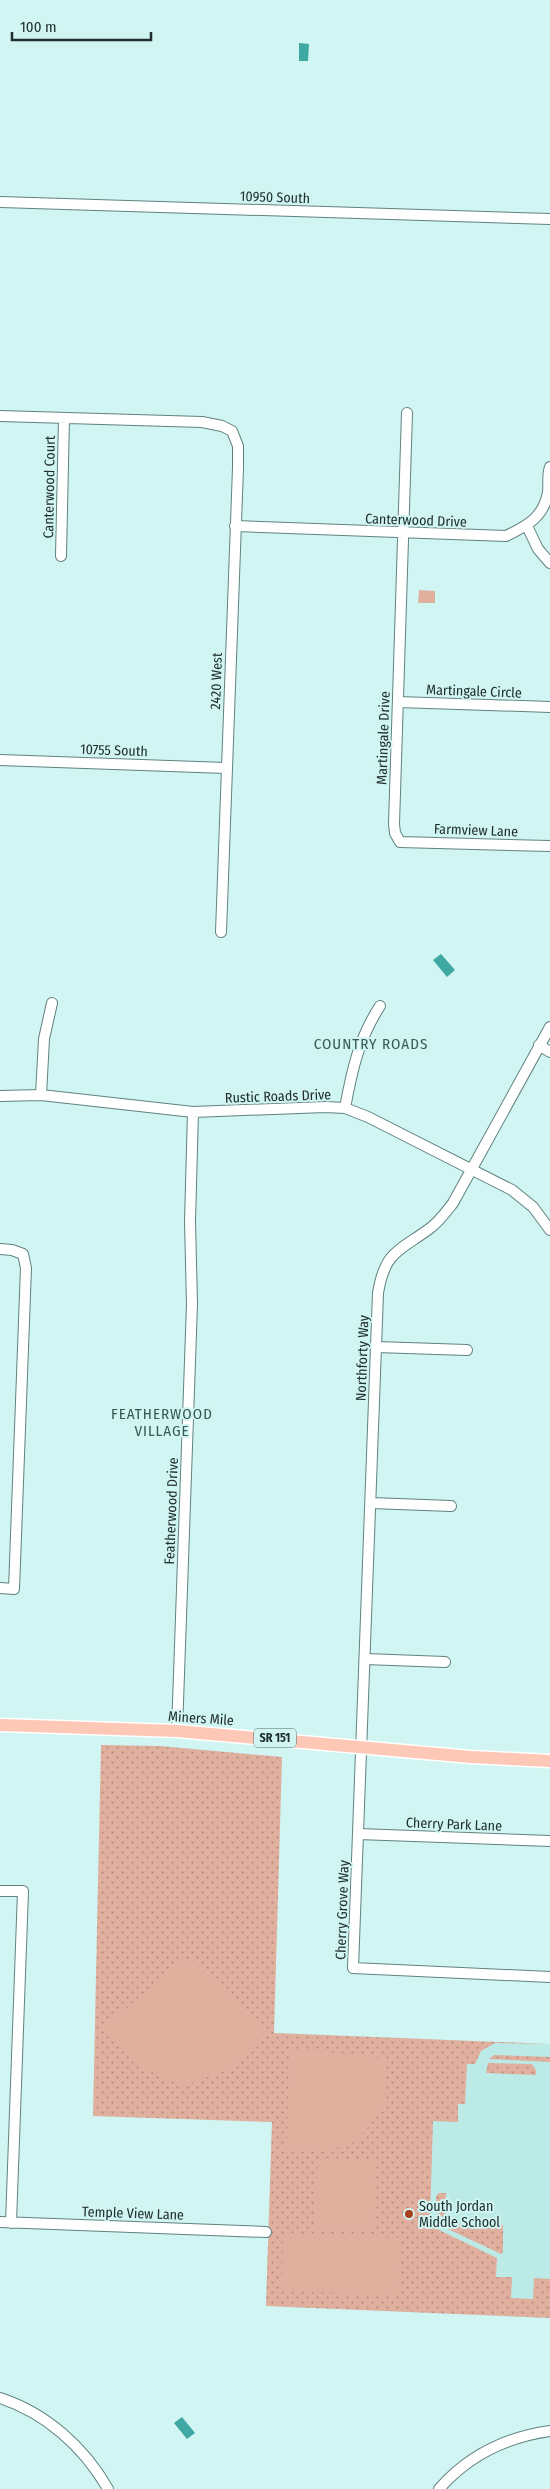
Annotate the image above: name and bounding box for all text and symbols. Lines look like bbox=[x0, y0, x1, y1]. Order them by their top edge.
scale bar bbox=[12, 10, 151, 42]
text: 100 m bbox=[20, 18, 57, 36]
street label: 10950 South bbox=[240, 188, 310, 207]
street label: Canterwood Court bbox=[40, 435, 59, 539]
street label: Canterwood Drive bbox=[365, 510, 467, 531]
street label: 2420 West bbox=[207, 652, 226, 710]
street label: Martingale Circle bbox=[426, 681, 522, 702]
street label: Martingale Drive bbox=[373, 691, 394, 785]
street label: 10755 South bbox=[80, 741, 148, 760]
street label: Farmview Lane bbox=[434, 821, 518, 840]
district label: COUNTRY ROADS bbox=[314, 1035, 428, 1053]
street label: Rustic Roads Drive bbox=[225, 1086, 331, 1107]
street label: Northforty Way bbox=[353, 1314, 373, 1401]
district label: FEATHERWOOD VILLAGE bbox=[111, 1405, 213, 1440]
street label: Featherwood Drive bbox=[161, 1457, 182, 1565]
street label: Miners Mile bbox=[168, 1708, 234, 1729]
road number: SR 151 bbox=[254, 1729, 296, 1748]
street label: Cherry Park Lane bbox=[406, 1814, 502, 1835]
street label: Cherry Grove Way bbox=[332, 1859, 353, 1960]
place label: South Jordan Middle School bbox=[419, 2198, 500, 2231]
street label: Temple View Lane bbox=[82, 2203, 184, 2224]
marker: South Jordan Middle School bbox=[403, 2208, 415, 2220]

